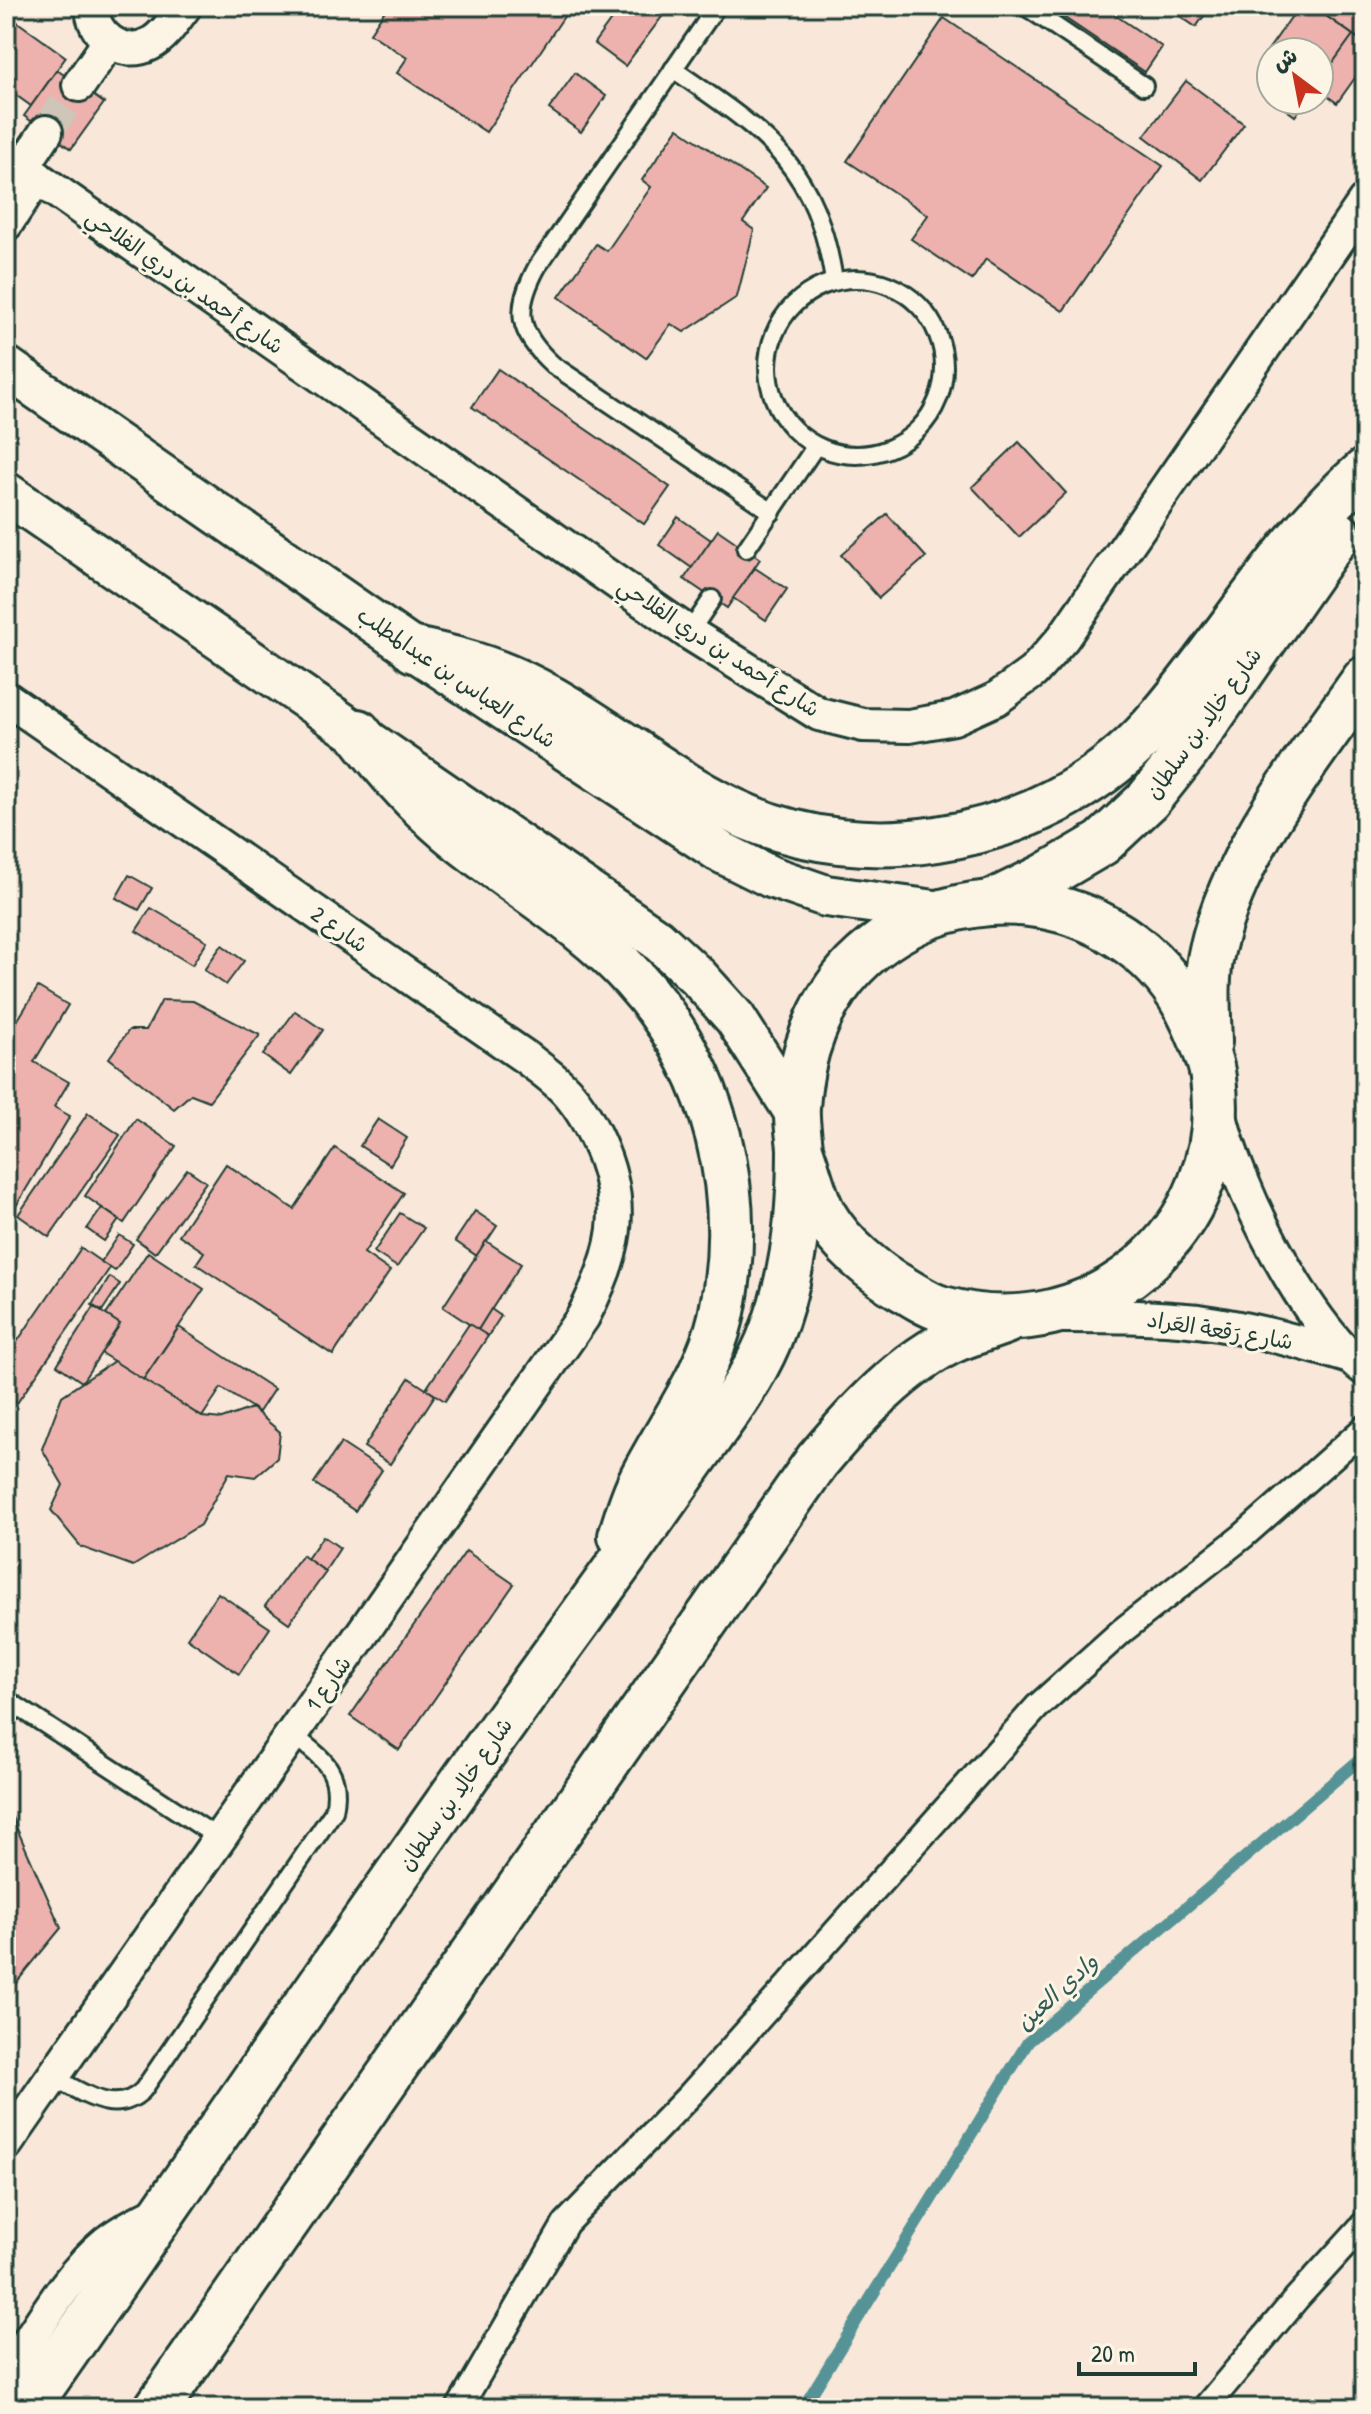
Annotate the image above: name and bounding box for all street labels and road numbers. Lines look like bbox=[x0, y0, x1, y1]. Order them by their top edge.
street label: شارع أحمد بن دري الفلاحي bbox=[77, 201, 290, 365]
street label: شارع أحمد بن دري الفلاحي bbox=[610, 570, 826, 728]
street label: شارع العباس بن عبدالمطلب bbox=[351, 599, 562, 756]
street label: شارع خالِد بن سلطان bbox=[1138, 641, 1269, 806]
street label: شارع 2 bbox=[305, 899, 374, 960]
street label: شارع رَقعة العَراد bbox=[1145, 1304, 1295, 1357]
street label: شارع 1 bbox=[298, 1650, 359, 1717]
street label: شارع خالِد بن سلطان bbox=[391, 1711, 520, 1877]

